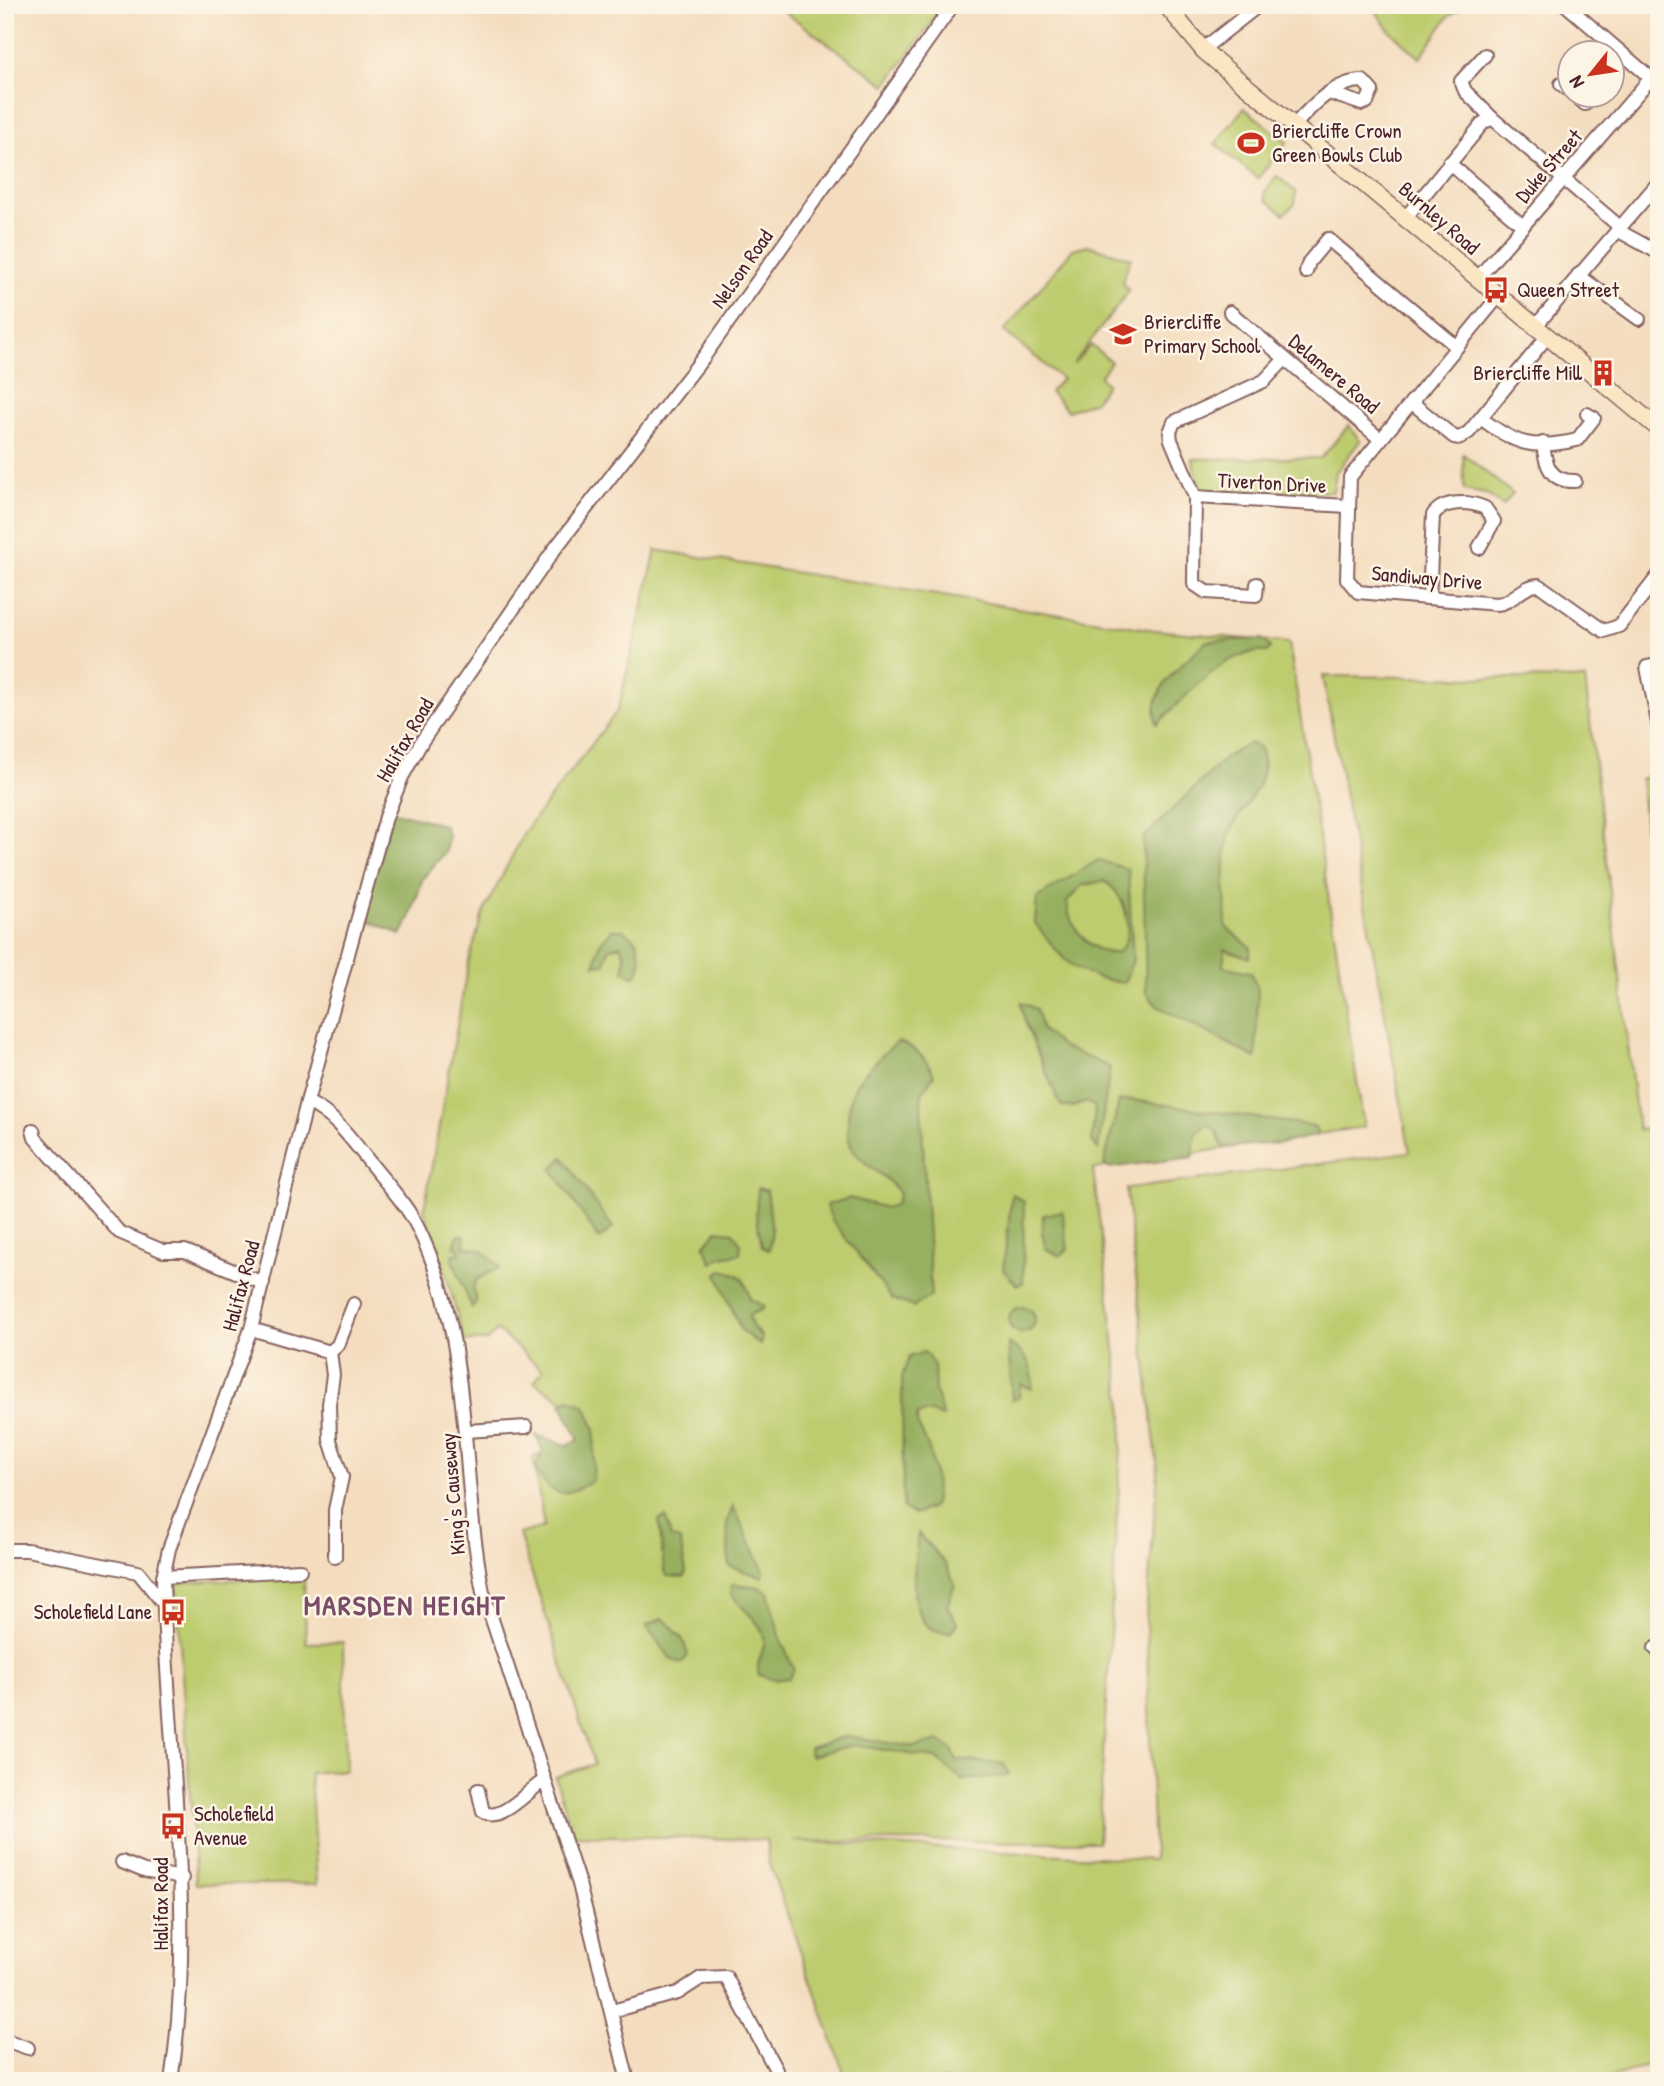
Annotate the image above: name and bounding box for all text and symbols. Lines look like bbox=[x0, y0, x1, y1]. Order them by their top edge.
north arrow bbox=[1556, 38, 1626, 108]
text: N bbox=[1562, 72, 1590, 93]
place label: Briercliffe Crown Green Bowls Club bbox=[1272, 116, 1403, 169]
street label: Duke Street bbox=[1508, 122, 1589, 209]
sports icon: Briercliffe Crown Green Bowls Club bbox=[1236, 128, 1266, 158]
street label: Burnley Road bbox=[1393, 174, 1486, 261]
street label: Nelson Road bbox=[704, 223, 779, 314]
bus stop icon: Queen Street bbox=[1481, 275, 1511, 305]
place label: Queen Street bbox=[1517, 275, 1620, 304]
place label: Briercliffe Primary School bbox=[1144, 307, 1261, 360]
school or university icon: Briercliffe Primary School bbox=[1108, 319, 1138, 349]
street label: Delamere Road bbox=[1283, 327, 1386, 420]
place label: Briercliffe Mill bbox=[1473, 358, 1583, 387]
building icon: Briercliffe Mill bbox=[1588, 358, 1618, 388]
street label: Tiverton Drive bbox=[1217, 465, 1327, 500]
street label: Sandiway Drive bbox=[1370, 558, 1484, 597]
street label: Halifax Road bbox=[369, 692, 440, 787]
street label: Halifax Road bbox=[215, 1237, 267, 1334]
street label: King's Causeway bbox=[433, 1432, 472, 1556]
district label: MARSDEN HEIGHT bbox=[304, 1586, 506, 1624]
place label: Scholefield Lane bbox=[34, 1597, 152, 1626]
bus stop icon: Scholefield Lane bbox=[158, 1597, 188, 1627]
place label: Scholefield Avenue bbox=[194, 1799, 274, 1852]
bus stop icon: Scholefield Avenue bbox=[158, 1811, 188, 1841]
street label: Halifax Road bbox=[146, 1858, 175, 1950]

